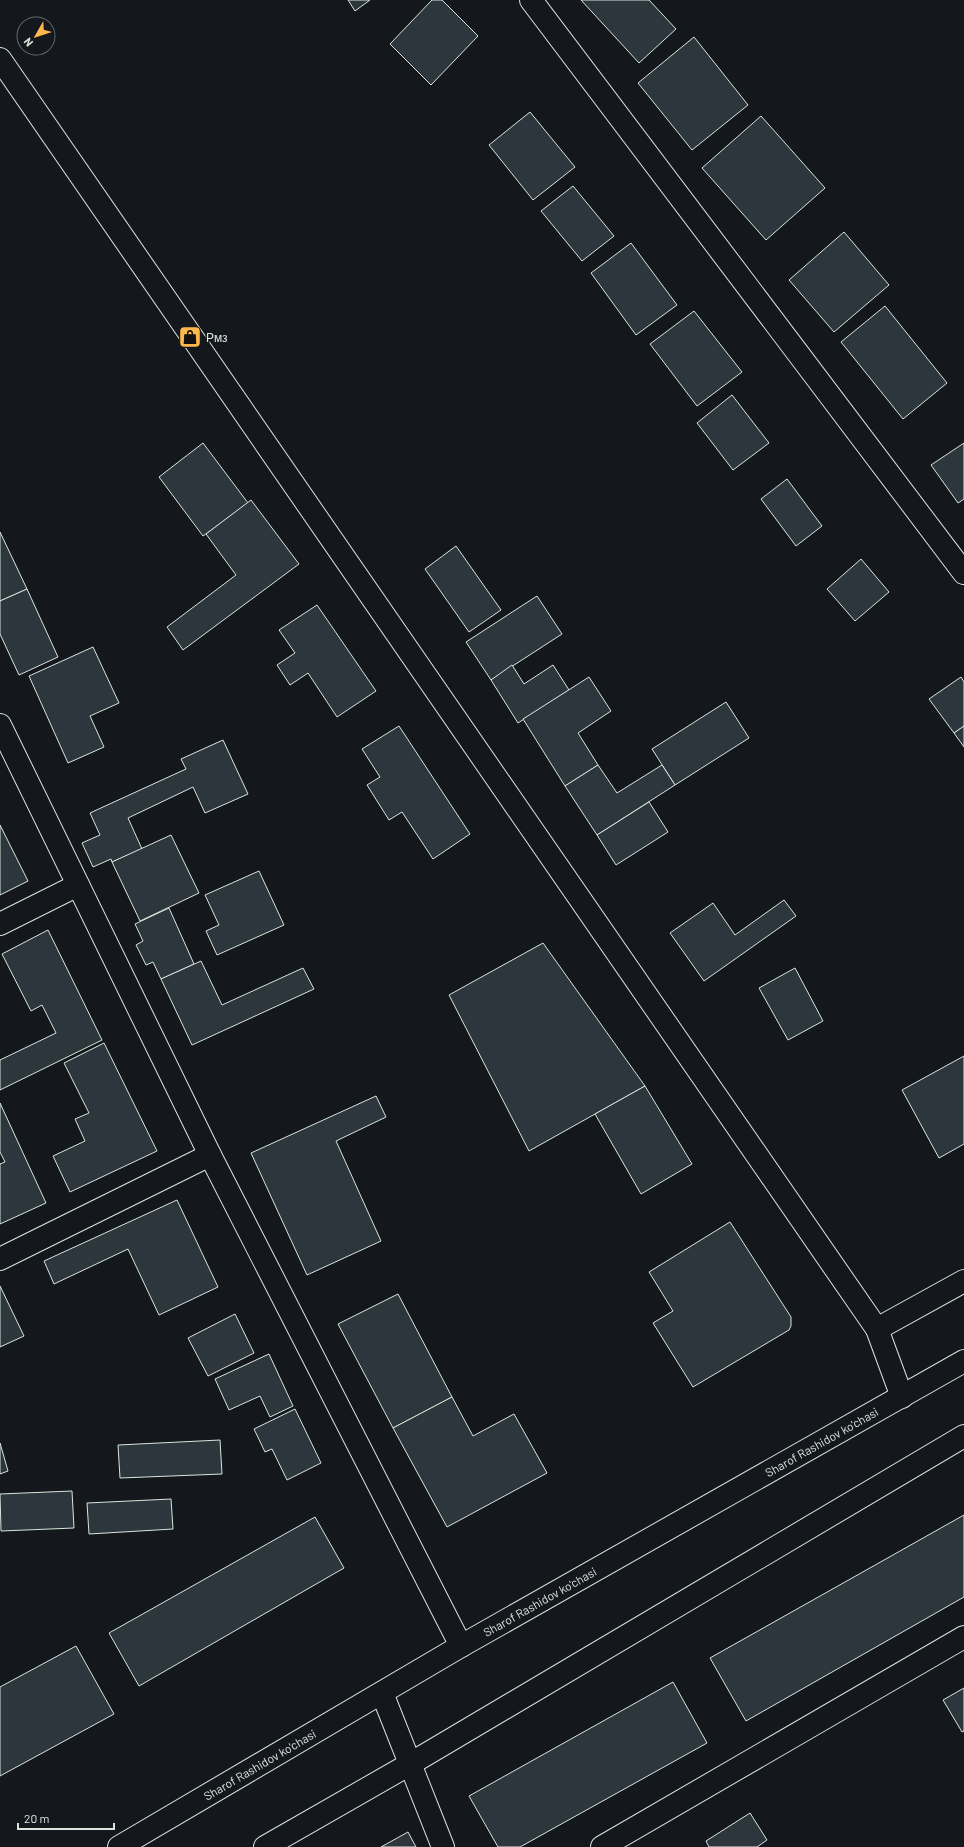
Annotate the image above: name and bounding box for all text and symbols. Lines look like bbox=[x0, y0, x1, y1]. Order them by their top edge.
north arrow bbox=[16, 16, 56, 56]
text: N bbox=[20, 36, 35, 50]
shop icon: Рмз bbox=[177, 324, 203, 350]
place label: Рмз bbox=[206, 330, 228, 344]
street label: Sharof Rashidov ko'chasi bbox=[762, 1404, 881, 1479]
street label: Sharof Rashidov ko'chasi bbox=[481, 1564, 599, 1639]
street label: Sharof Rashidov ko'chasi bbox=[201, 1726, 318, 1803]
scale bar bbox=[18, 1805, 114, 1831]
text: 20 m bbox=[24, 1811, 50, 1825]

